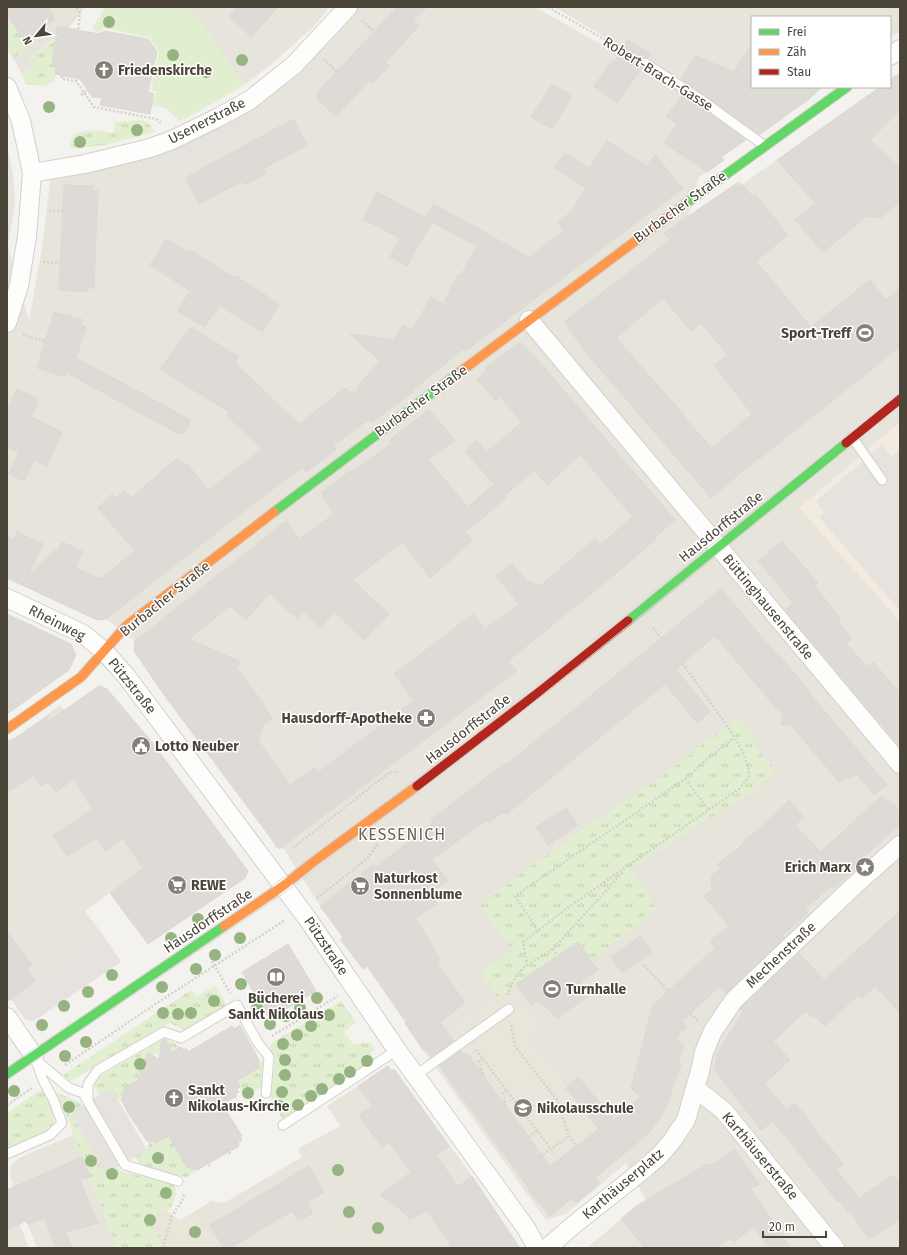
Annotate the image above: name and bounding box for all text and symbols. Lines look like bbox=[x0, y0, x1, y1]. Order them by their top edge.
north arrow bbox=[16, 16, 56, 56]
legend bbox=[751, 16, 891, 88]
text: Frei bbox=[787, 25, 807, 39]
street label: Robert-Brach-Gasse bbox=[600, 33, 716, 115]
text: N bbox=[20, 34, 35, 47]
text: Zäh bbox=[787, 45, 807, 59]
church icon: Friedenskirche bbox=[93, 59, 115, 81]
place label: Friedenskirche bbox=[118, 62, 212, 79]
text: Stau bbox=[787, 65, 811, 79]
street label: Usenerstraße bbox=[166, 94, 248, 148]
street label: Burbacher Straße bbox=[630, 168, 730, 246]
sports icon: Sport-Treff bbox=[854, 322, 876, 344]
place label: Sport-Treff bbox=[781, 325, 853, 342]
street label: Burbacher Straße bbox=[371, 362, 471, 440]
street label: Hausdorffstraße bbox=[676, 488, 766, 566]
street label: Büttinghausenstraße bbox=[719, 551, 817, 663]
street label: Burbacher Straße bbox=[117, 558, 213, 640]
street label: Rheinweg bbox=[26, 601, 89, 645]
street label: Pützstraße bbox=[104, 655, 160, 717]
street label: Hausdorffstraße bbox=[422, 691, 514, 767]
pharmacy icon: Hausdorff-Apotheke bbox=[415, 707, 437, 729]
place label: Hausdorff-Apotheke bbox=[282, 710, 412, 727]
public building icon: Lotto Neuber bbox=[130, 735, 152, 757]
place label: Lotto Neuber bbox=[155, 738, 239, 755]
district label: KESSENICH bbox=[358, 825, 446, 844]
place icon: Erich Marx bbox=[854, 856, 876, 878]
place label: Erich Marx bbox=[785, 859, 852, 876]
place label: Naturkost Sonnenblume bbox=[374, 870, 462, 903]
supermarket icon: REWE bbox=[166, 874, 188, 896]
supermarket icon: Naturkost Sonnenblume bbox=[349, 875, 371, 897]
place label: REWE bbox=[191, 877, 226, 894]
street label: Hausdorffstraße bbox=[160, 885, 256, 957]
street label: Pützstraße bbox=[300, 913, 352, 979]
street label: Mechenstraße bbox=[743, 918, 819, 992]
library icon: Bücherei Sankt Nikolaus bbox=[265, 966, 287, 988]
sports icon: Turnhalle bbox=[541, 978, 563, 1000]
place label: Turnhalle bbox=[566, 981, 627, 998]
place label: Bücherei Sankt Nikolaus bbox=[228, 990, 324, 1023]
place label: Sankt Nikolaus-Kirche bbox=[188, 1082, 290, 1115]
church icon: Sankt Nikolaus-Kirche bbox=[163, 1087, 185, 1109]
school or university icon: Nikolausschule bbox=[512, 1097, 534, 1119]
place label: Nikolausschule bbox=[537, 1100, 634, 1117]
street label: Karthäuserstraße bbox=[718, 1109, 802, 1203]
street label: Karthäuserplatz bbox=[579, 1145, 667, 1223]
scale bar bbox=[763, 1213, 826, 1239]
text: 20 m bbox=[769, 1220, 795, 1234]

